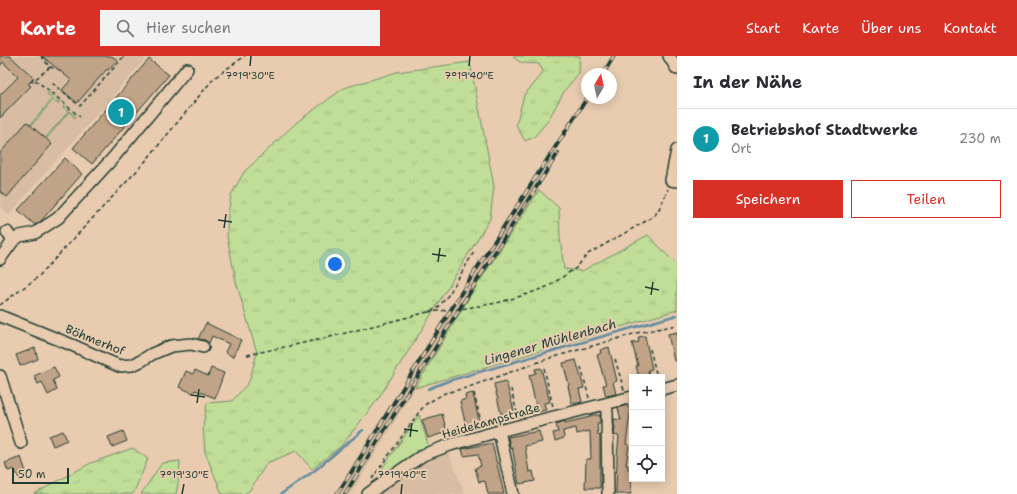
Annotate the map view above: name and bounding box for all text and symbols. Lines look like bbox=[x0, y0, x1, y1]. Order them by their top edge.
search box bbox=[100, 10, 380, 46]
text: Karte bbox=[20, 16, 76, 41]
icon: search bbox=[114, 17, 136, 39]
text: Hier suchen bbox=[146, 18, 231, 38]
text: Start bbox=[746, 19, 780, 37]
text: Karte bbox=[802, 19, 839, 37]
text: Über uns bbox=[861, 19, 921, 37]
text: Kontakt bbox=[943, 19, 997, 37]
north arrow bbox=[581, 68, 617, 104]
text: 7°19'30"E bbox=[225, 69, 275, 82]
text: 7°19'40"E bbox=[444, 69, 494, 82]
text: In der Nähe bbox=[693, 71, 802, 93]
pin: 1 bbox=[108, 97, 134, 127]
text: Betriebshof Stadtwerke bbox=[731, 120, 918, 140]
text: 1 bbox=[703, 130, 709, 147]
text: 230 m bbox=[959, 130, 1001, 147]
text: Ort bbox=[731, 140, 752, 157]
button: Speichern bbox=[693, 180, 843, 218]
button: Teilen bbox=[851, 180, 1001, 218]
your location bbox=[325, 254, 345, 274]
water label: Lingener Mühlenbach bbox=[482, 315, 618, 369]
street label: Böhmerhof bbox=[63, 321, 128, 359]
map controls bbox=[629, 374, 665, 482]
button: + bbox=[629, 374, 665, 410]
street label: Heidekampstraße bbox=[440, 399, 542, 443]
button: − bbox=[629, 410, 665, 446]
button: locate bbox=[629, 446, 665, 482]
scale bar bbox=[12, 466, 69, 485]
text: 50 m bbox=[18, 467, 46, 482]
text: 7°19'30"E bbox=[159, 468, 209, 481]
text: 7°19'40"E bbox=[377, 468, 427, 481]

